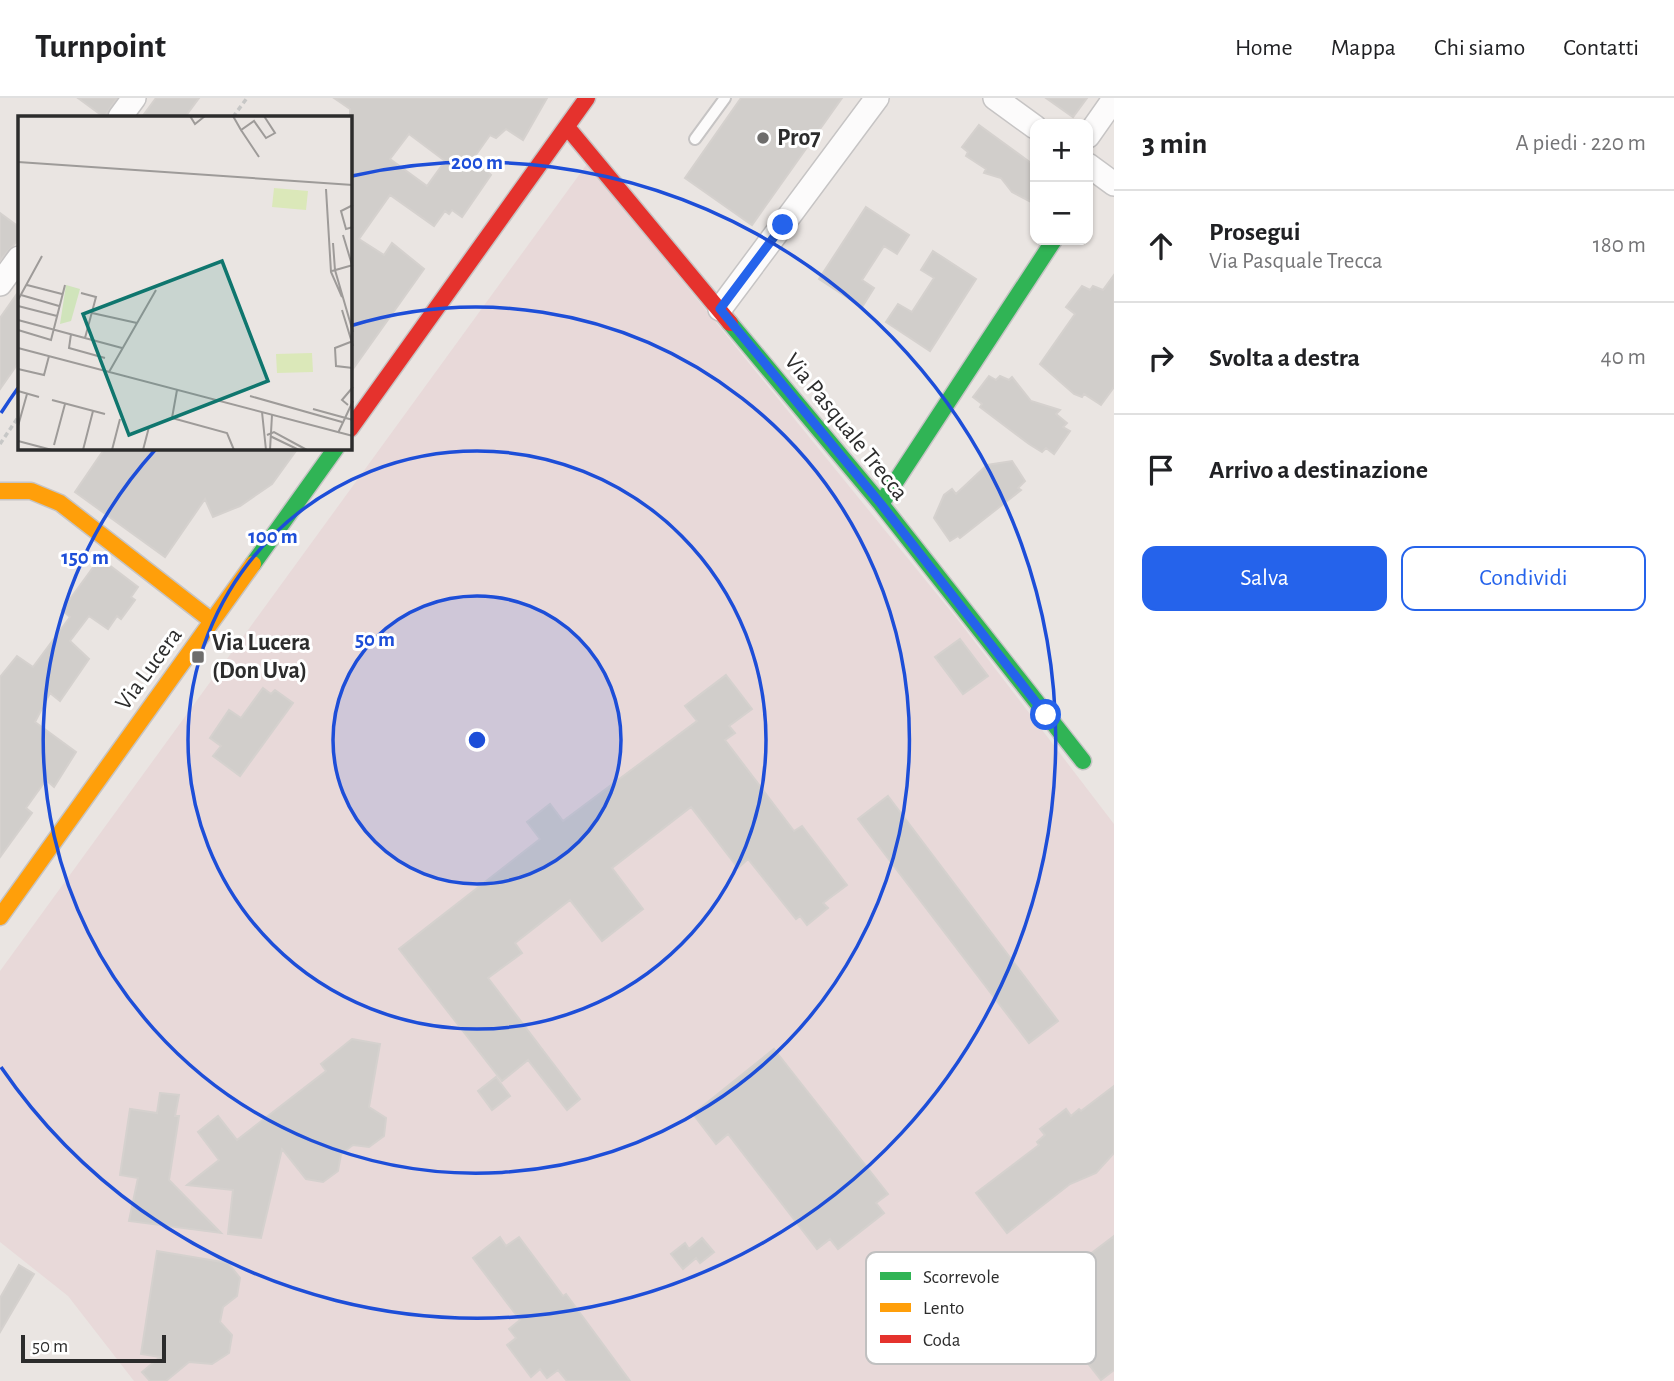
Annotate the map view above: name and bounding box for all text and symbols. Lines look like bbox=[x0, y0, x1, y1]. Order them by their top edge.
text: Turnpoint bbox=[35, 31, 166, 64]
text: Home bbox=[1235, 36, 1293, 60]
text: Mappa bbox=[1331, 36, 1396, 60]
text: Chi siamo bbox=[1434, 36, 1525, 60]
text: Contatti bbox=[1563, 36, 1639, 60]
inset map bbox=[18, 116, 352, 450]
map controls bbox=[1030, 119, 1093, 245]
button: + bbox=[1030, 119, 1093, 182]
place label: Pro7 bbox=[777, 126, 821, 150]
text: 3 min bbox=[1142, 129, 1207, 159]
marker: Pro7 bbox=[755, 130, 771, 146]
text: A piedi · 220 m bbox=[1515, 132, 1646, 155]
text: 200 m bbox=[451, 152, 503, 173]
button: − bbox=[1030, 182, 1093, 245]
route end bbox=[767, 209, 798, 240]
text: Prosegui bbox=[1209, 219, 1300, 245]
icon: ahead bbox=[1142, 227, 1180, 265]
text: 180 m bbox=[1593, 234, 1646, 257]
text: Via Pasquale Trecca bbox=[1209, 250, 1383, 273]
icon: right bbox=[1142, 339, 1180, 377]
text: Svolta a destra bbox=[1209, 345, 1360, 371]
text: 40 m bbox=[1601, 346, 1646, 369]
street label: Via Pasquale Trecca bbox=[780, 349, 912, 505]
icon: arrive bbox=[1142, 451, 1180, 489]
text: Arrivo a destinazione bbox=[1209, 457, 1428, 483]
text: 100 m bbox=[248, 526, 298, 547]
button: Salva bbox=[1142, 546, 1387, 611]
button: Condividi bbox=[1401, 546, 1646, 611]
text: 150 m bbox=[61, 547, 109, 568]
street label: Via Lucera bbox=[111, 623, 187, 715]
text: 50 m bbox=[355, 629, 395, 650]
place label: Via Lucera (Don Uva) bbox=[212, 631, 311, 683]
marker: Via Lucera (Don Uva) bbox=[190, 649, 206, 665]
route start bbox=[1030, 699, 1061, 730]
centre of rings bbox=[465, 728, 489, 752]
legend bbox=[866, 1252, 1096, 1364]
text: Scorrevole bbox=[923, 1268, 1000, 1287]
text: Lento bbox=[923, 1299, 964, 1318]
text: Coda bbox=[923, 1331, 961, 1350]
scale bar bbox=[21, 1332, 166, 1364]
text: 50 m bbox=[32, 1337, 68, 1356]

